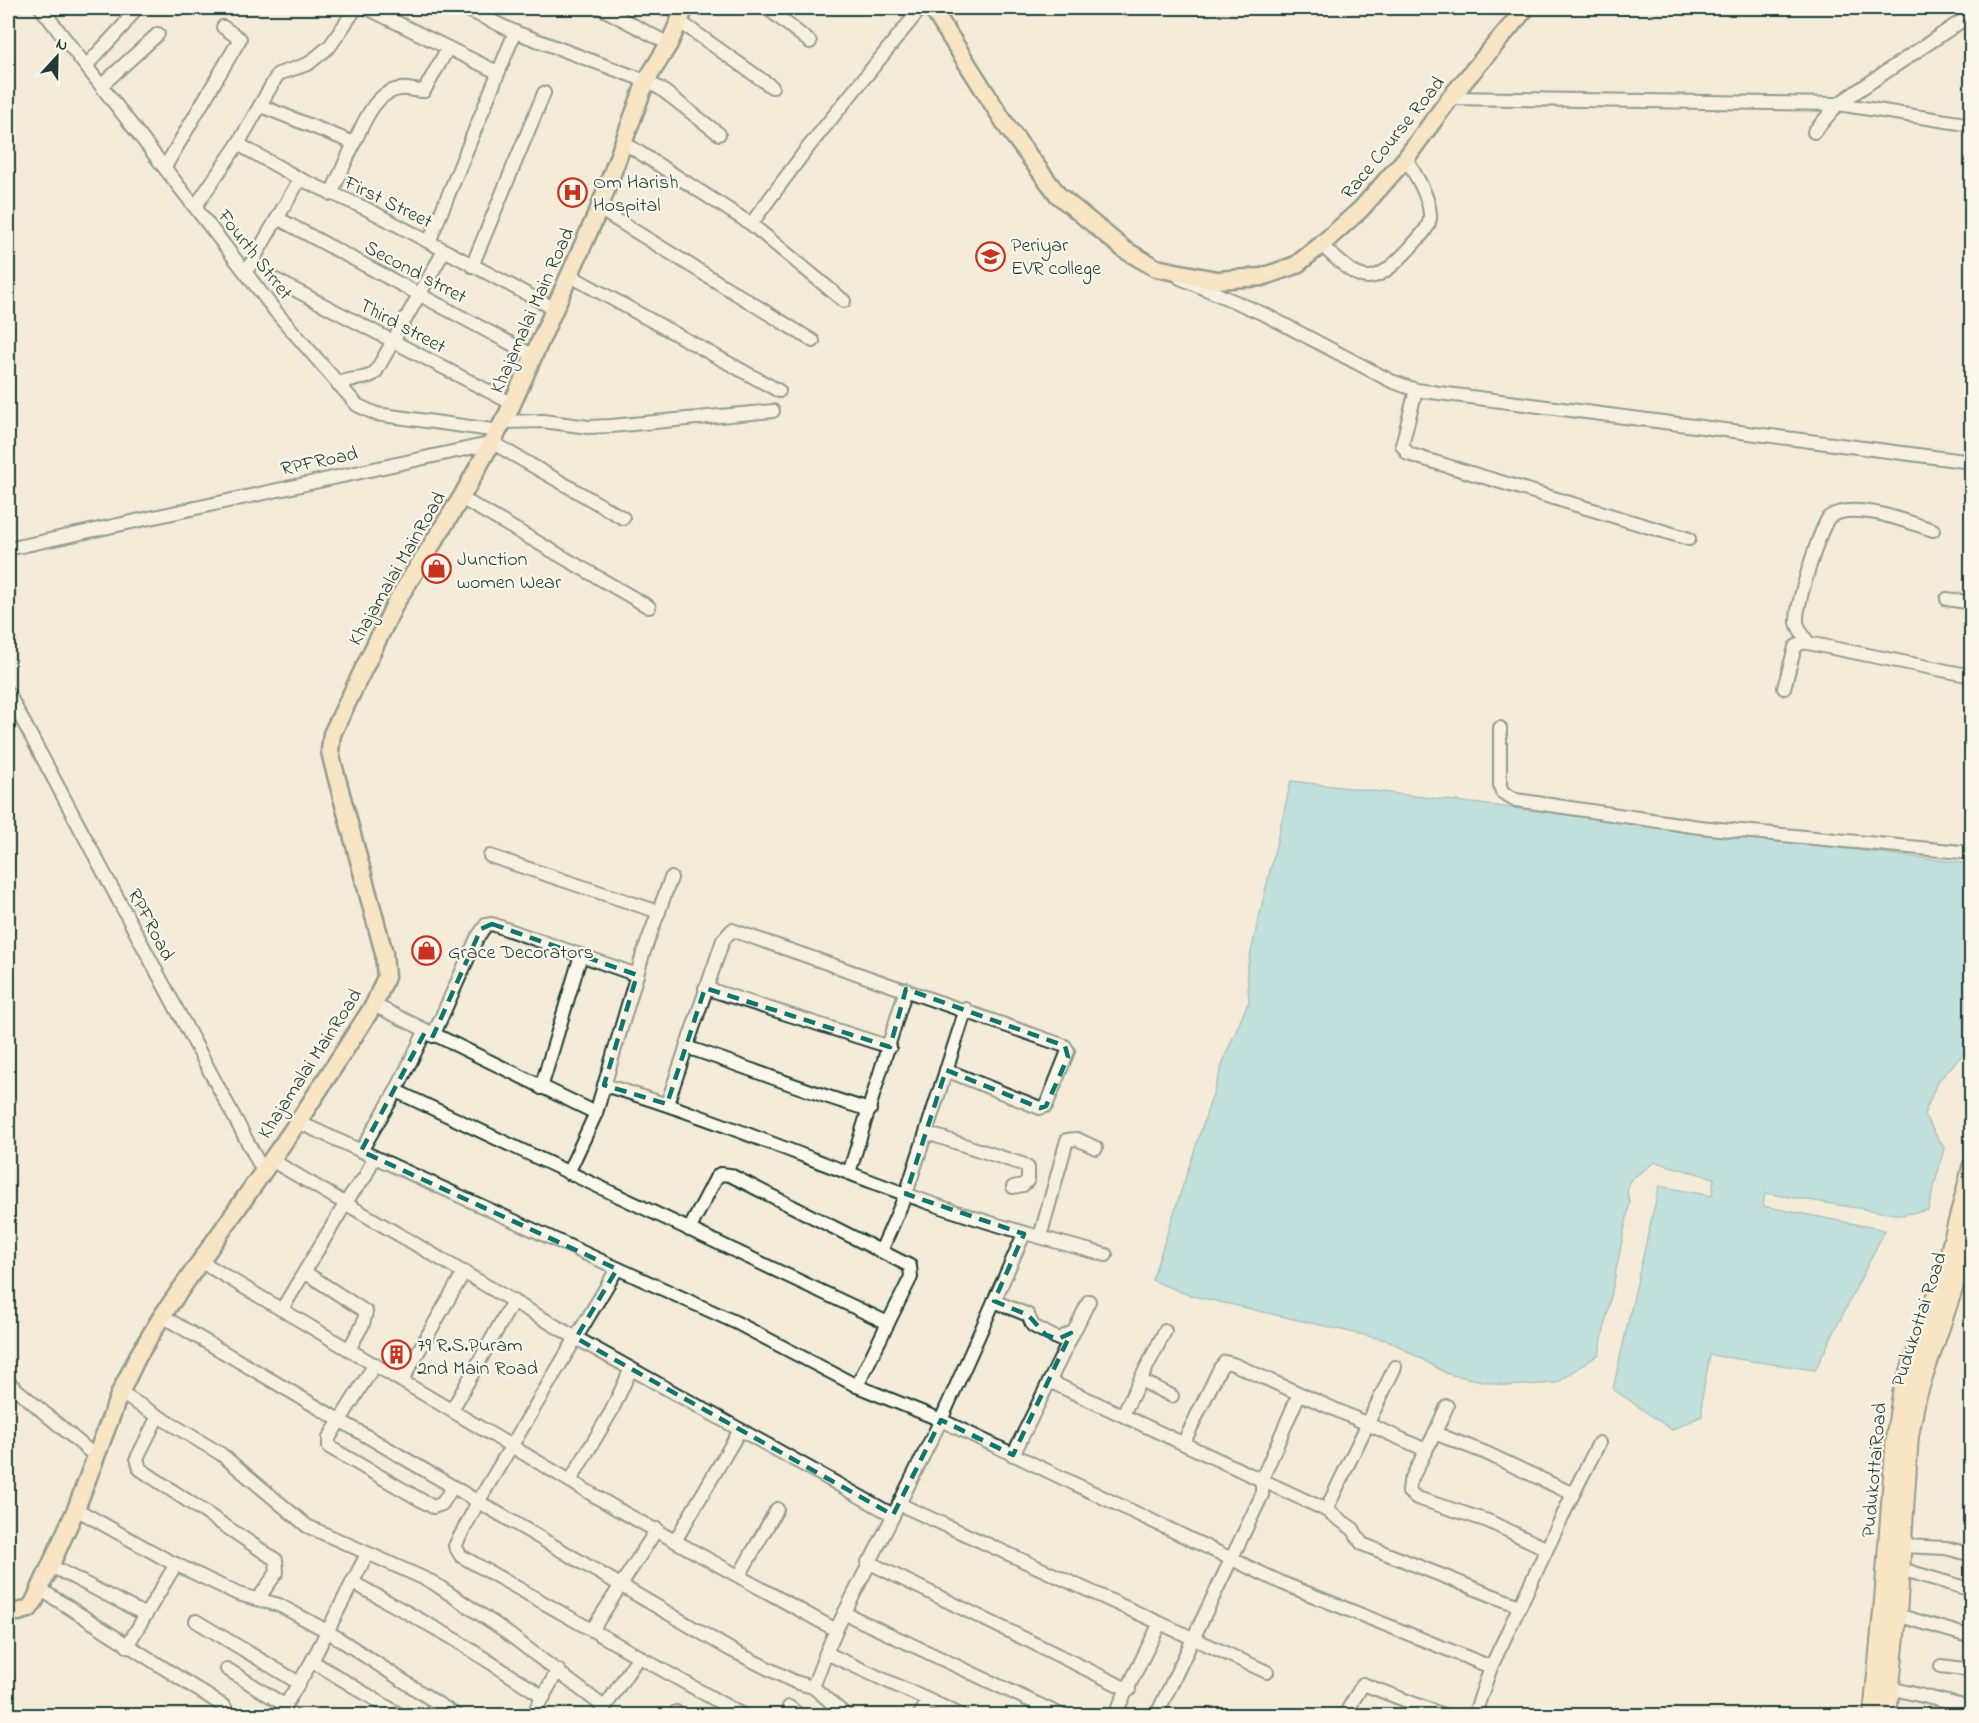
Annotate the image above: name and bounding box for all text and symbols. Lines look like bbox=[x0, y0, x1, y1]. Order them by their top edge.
north arrow bbox=[27, 27, 87, 87]
text: N bbox=[52, 32, 72, 58]
street label: Race Course Road bbox=[1335, 71, 1453, 206]
street label: First Street bbox=[338, 169, 437, 237]
place label: Om Harish Hospital bbox=[593, 169, 679, 221]
hospital icon: Om Harish Hospital bbox=[556, 177, 588, 209]
street label: Fourth Strret bbox=[209, 203, 299, 307]
street label: Khajamalai Main Road bbox=[484, 223, 583, 399]
place label: Periyar EVR college bbox=[1011, 232, 1101, 285]
street label: Second strret bbox=[358, 234, 471, 312]
school or university icon: Periyar EVR college bbox=[974, 240, 1006, 272]
street label: Third street bbox=[353, 292, 451, 362]
street label: RPFRoad bbox=[278, 440, 361, 485]
street label: Khajamalai MainRoad bbox=[342, 487, 454, 652]
place label: Junction women Wear bbox=[457, 546, 562, 598]
shop icon: Junction women Wear bbox=[420, 553, 452, 585]
street label: RPFRoad bbox=[119, 884, 181, 966]
shop icon: Grace Decorators bbox=[411, 935, 443, 967]
place label: Grace Decorators bbox=[448, 939, 594, 968]
street label: Khajamalai MainRoad bbox=[252, 984, 371, 1145]
street label: Pudukottai Road bbox=[1885, 1249, 1956, 1391]
place label: 79 R.S.Puram 2nd Main Road bbox=[417, 1332, 538, 1384]
building icon: 79 R.S.Puram 2nd Main Road bbox=[380, 1339, 412, 1371]
street label: PudukottaiRoad bbox=[1855, 1402, 1896, 1539]

